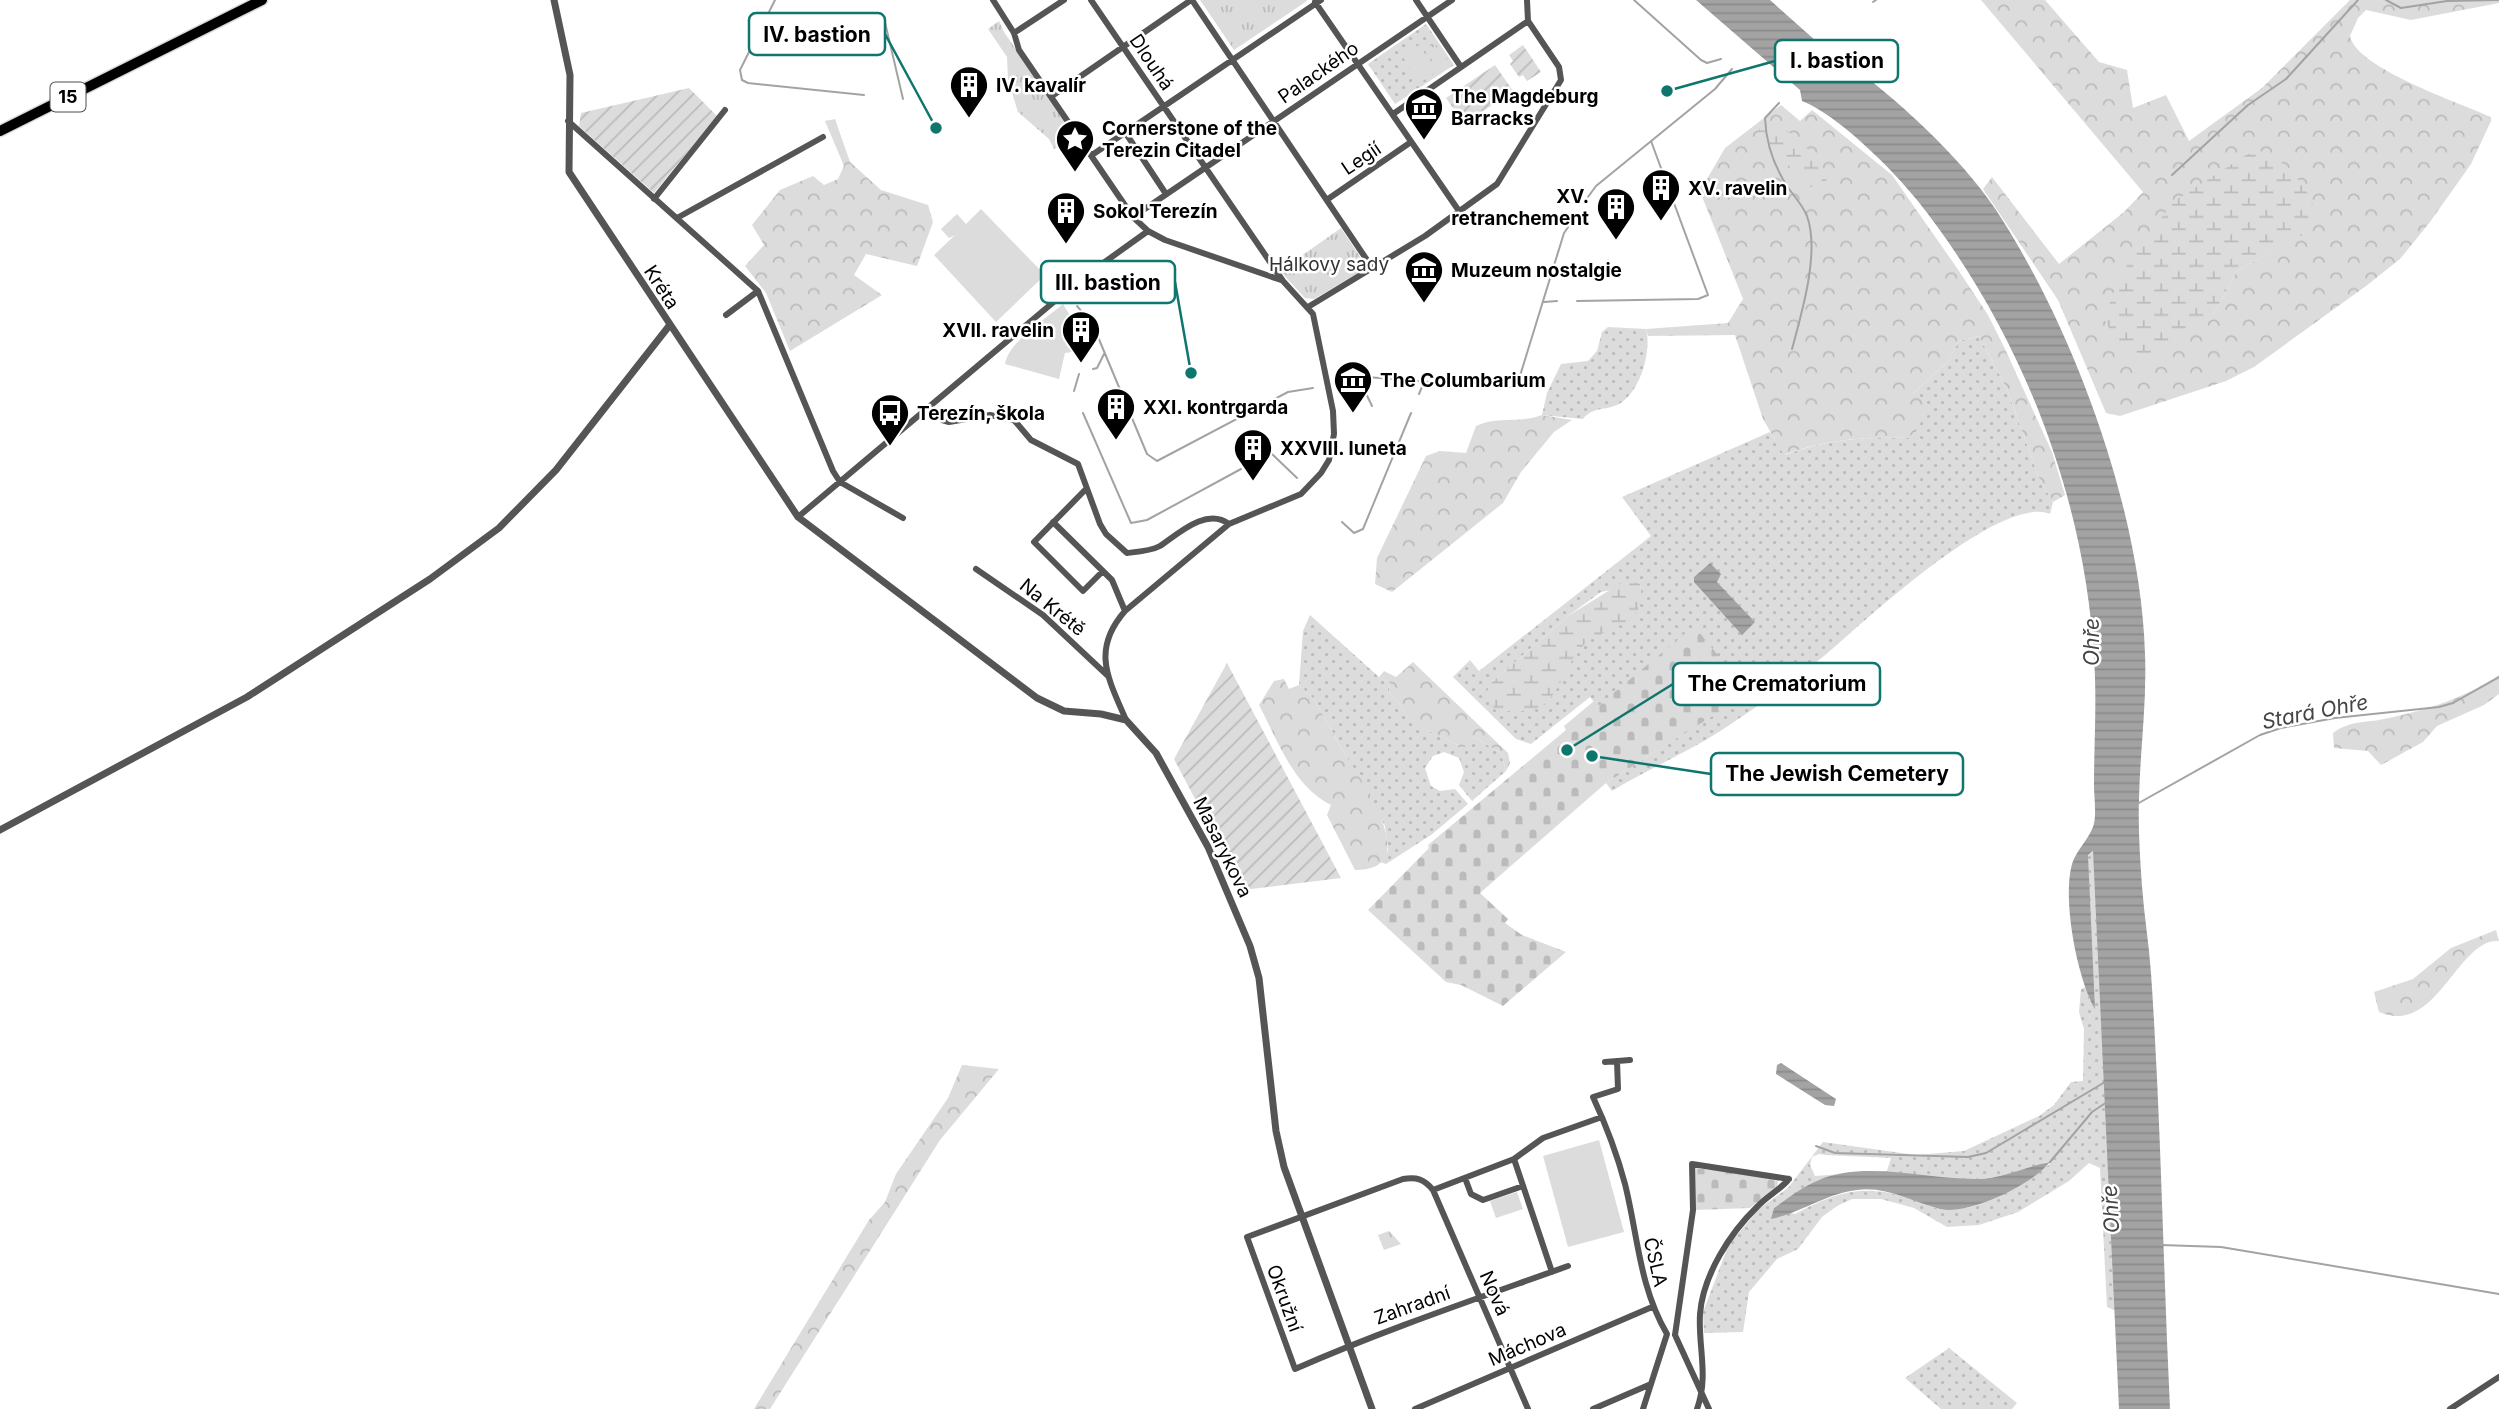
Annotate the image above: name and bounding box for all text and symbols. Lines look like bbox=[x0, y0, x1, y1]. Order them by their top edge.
callout: IV. bastion bbox=[749, 13, 885, 55]
text: IV. bastion bbox=[763, 22, 871, 47]
street label: Dlouhá bbox=[1124, 30, 1179, 95]
street label: Palackého bbox=[1274, 36, 1363, 108]
callout: I. bastion bbox=[1775, 40, 1898, 82]
text: I. bastion bbox=[1790, 48, 1884, 73]
building icon: IV. kavalír bbox=[948, 64, 990, 119]
place label: IV. kavalír bbox=[996, 74, 1086, 97]
road number: 15 bbox=[50, 82, 86, 112]
place label: The Magdeburg Barracks bbox=[1451, 85, 1598, 130]
museum icon: The Magdeburg Barracks bbox=[1403, 86, 1445, 141]
place label: Cornerstone of the Terezin Citadel bbox=[1102, 117, 1277, 162]
place icon: Cornerstone of the Terezin Citadel bbox=[1054, 118, 1096, 173]
street label: Legií bbox=[1337, 137, 1386, 180]
building icon: XV. ravelin bbox=[1640, 167, 1682, 222]
place label: XV. ravelin bbox=[1688, 177, 1787, 200]
place label: XV. retranchement bbox=[1451, 185, 1589, 230]
building icon: XV. retranchement bbox=[1595, 186, 1637, 241]
building icon: Sokol Terezín bbox=[1045, 190, 1087, 245]
place label: Sokol Terezín bbox=[1093, 200, 1218, 223]
museum icon: Muzeum nostalgie bbox=[1403, 249, 1445, 304]
park label: Hálkovy sady bbox=[1269, 253, 1389, 276]
place label: Muzeum nostalgie bbox=[1451, 259, 1622, 282]
street label: Kréta bbox=[639, 261, 684, 314]
callout: III. bastion bbox=[1041, 261, 1175, 303]
text: III. bastion bbox=[1055, 270, 1161, 295]
building icon: XVII. ravelin bbox=[1060, 309, 1102, 364]
place label: XVII. ravelin bbox=[942, 319, 1054, 342]
museum icon: The Columbarium bbox=[1332, 359, 1374, 414]
place label: The Columbarium bbox=[1380, 369, 1546, 392]
building icon: XXI. kontrgarda bbox=[1095, 386, 1137, 441]
bus stop icon: Terezín, škola bbox=[869, 392, 911, 447]
place label: XXI. kontrgarda bbox=[1143, 396, 1288, 419]
place label: Terezín, škola bbox=[917, 402, 1045, 425]
building icon: XXVIII. luneta bbox=[1232, 427, 1274, 482]
place label: XXVIII. luneta bbox=[1280, 437, 1407, 460]
street label: Na Krétě bbox=[1015, 574, 1090, 641]
water label: Ohře bbox=[2079, 618, 2104, 666]
callout: The Crematorium bbox=[1673, 663, 1880, 705]
text: The Crematorium bbox=[1687, 671, 1867, 696]
water label: Stará Ohře bbox=[2260, 689, 2370, 734]
callout: The Jewish Cemetery bbox=[1711, 753, 1963, 795]
text: The Jewish Cemetery bbox=[1725, 761, 1949, 786]
street label: Masarykova bbox=[1188, 793, 1257, 901]
water label: Ohře bbox=[2097, 1184, 2124, 1234]
street label: ČSLA bbox=[1639, 1235, 1672, 1289]
street label: Okružní bbox=[1262, 1262, 1307, 1335]
street label: Nová bbox=[1475, 1267, 1515, 1319]
street label: Zahradní bbox=[1371, 1281, 1454, 1330]
street label: Máchova bbox=[1485, 1318, 1570, 1371]

